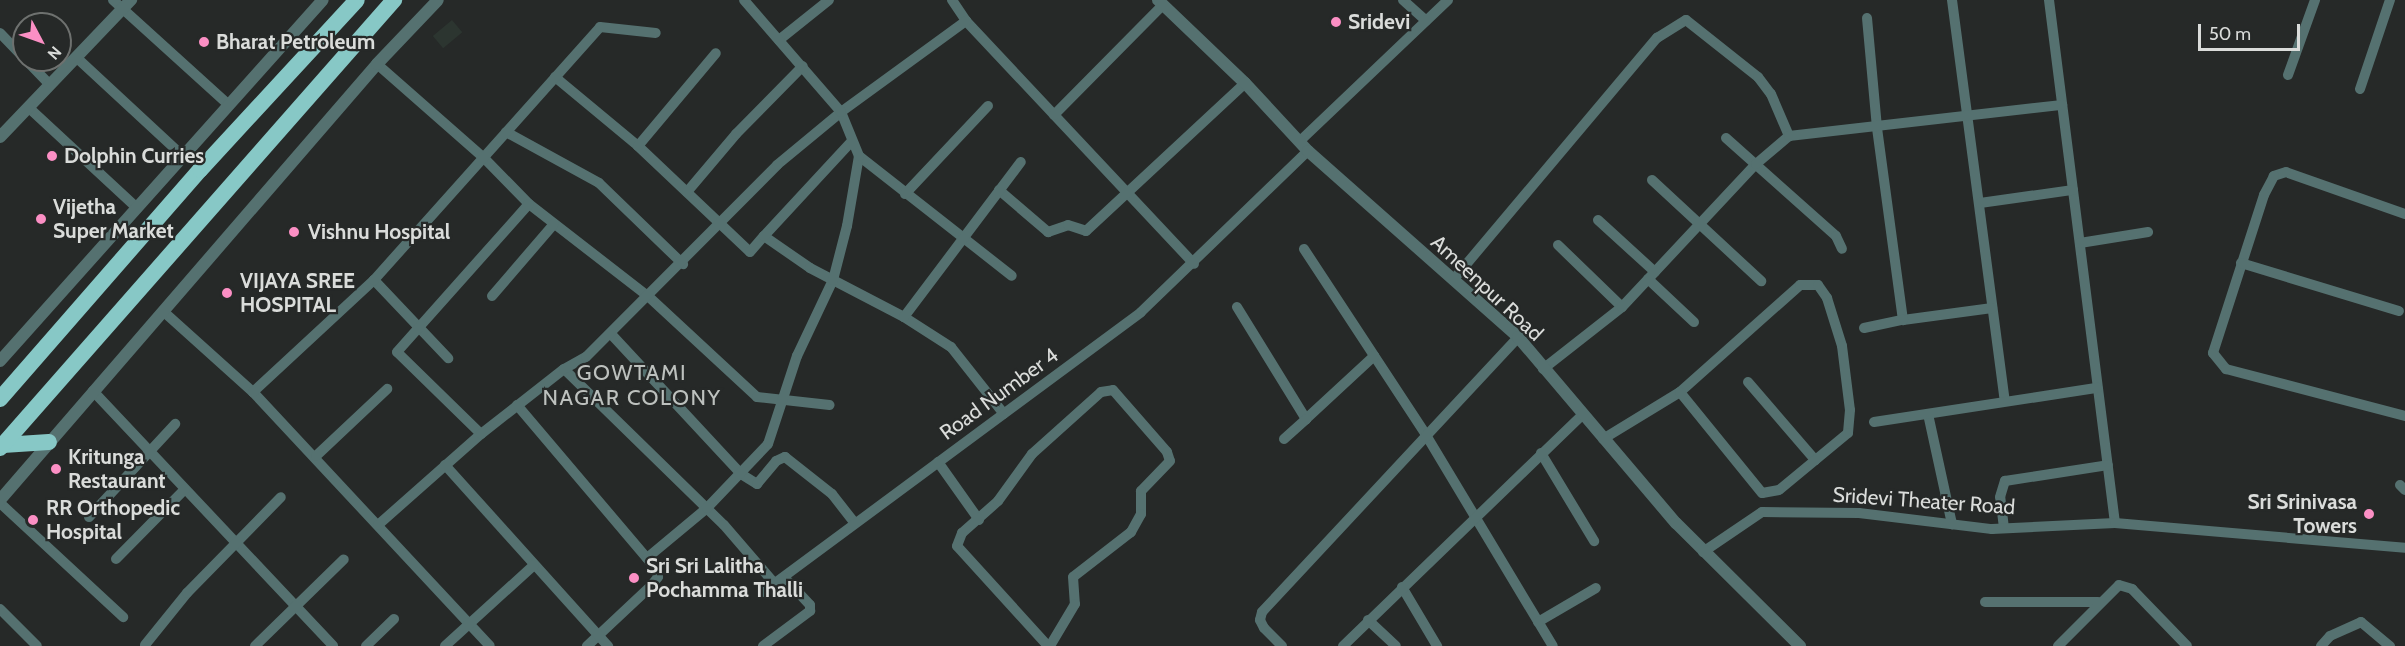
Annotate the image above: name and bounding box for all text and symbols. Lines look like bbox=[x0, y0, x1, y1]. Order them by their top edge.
place label: Sridevi bbox=[1348, 9, 1410, 35]
north arrow bbox=[12, 12, 72, 72]
scale bar bbox=[2201, 12, 2303, 50]
marker: Sridevi bbox=[1329, 15, 1343, 29]
text: 50 m bbox=[2209, 23, 2251, 45]
place label: Bharat Petroleum bbox=[216, 29, 375, 55]
marker: Bharat Petroleum bbox=[197, 35, 211, 49]
text: N bbox=[44, 42, 65, 63]
place label: Dolphin Curries bbox=[64, 143, 204, 169]
marker: Dolphin Curries bbox=[45, 149, 59, 163]
place label: Vijetha Super Market bbox=[53, 194, 174, 244]
marker: Vijetha Super Market bbox=[34, 212, 48, 226]
place label: Vishnu Hospital bbox=[308, 219, 450, 245]
marker: Vishnu Hospital bbox=[285, 223, 303, 241]
street label: Ameenpur Road bbox=[1426, 230, 1548, 346]
place label: VIJAYA SREE HOSPITAL bbox=[240, 268, 355, 318]
marker: VIJAYA SREE HOSPITAL bbox=[218, 284, 236, 302]
street label: Road Number 4 bbox=[935, 343, 1063, 445]
district label: GOWTAMI NAGAR COLONY bbox=[543, 359, 721, 410]
place label: Kritunga Restaurant bbox=[68, 444, 166, 494]
marker: Kritunga Restaurant bbox=[49, 462, 63, 476]
street label: Sridevi Theater Road bbox=[1832, 482, 2016, 520]
place label: Sri Srinivasa Towers bbox=[2247, 489, 2357, 539]
place label: RR Orthopedic Hospital bbox=[46, 495, 180, 545]
marker: Sri Srinivasa Towers bbox=[2362, 507, 2376, 521]
marker: RR Orthopedic Hospital bbox=[24, 511, 42, 529]
place label: Sri Sri Lalitha Pochamma Thalli bbox=[646, 553, 803, 603]
marker: Sri Sri Lalitha Pochamma Thalli bbox=[627, 571, 641, 585]

